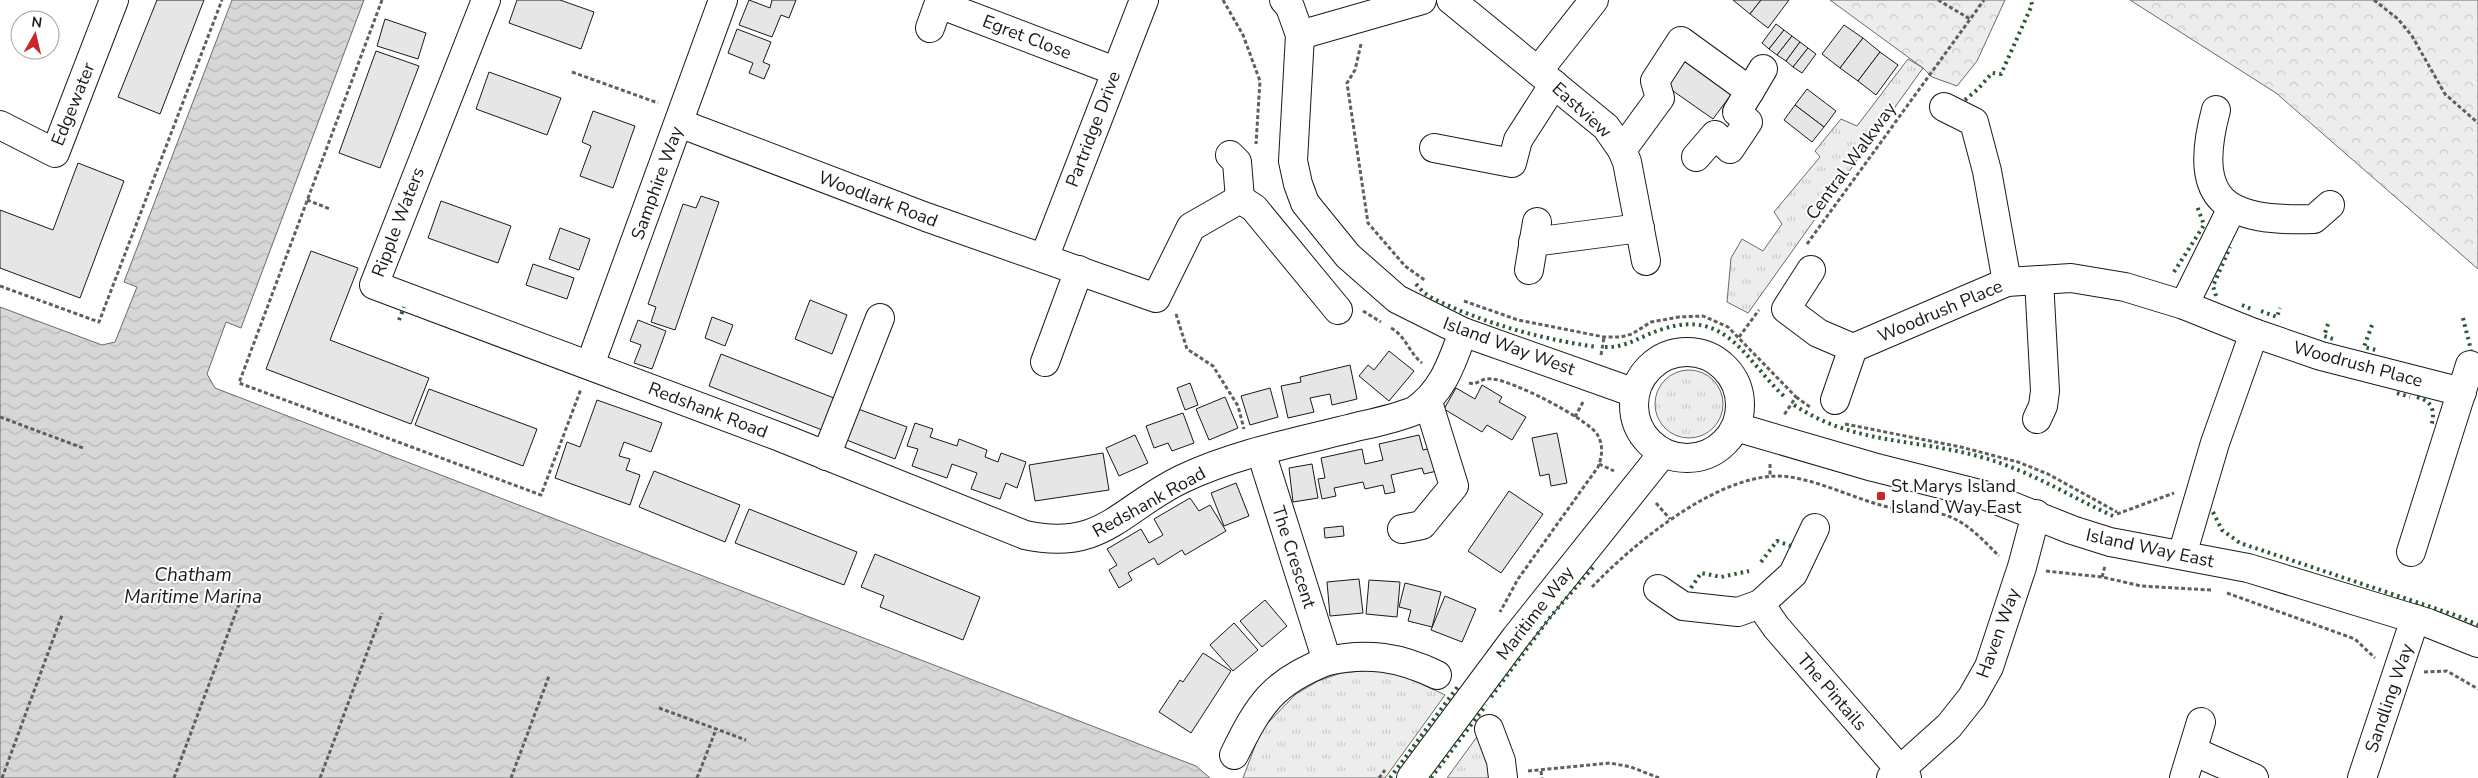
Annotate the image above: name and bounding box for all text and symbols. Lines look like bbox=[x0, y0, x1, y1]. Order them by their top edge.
street label: Egret Close bbox=[979, 9, 1075, 65]
north arrow bbox=[10, 10, 60, 60]
text: N bbox=[30, 12, 43, 33]
street label: Edgewater bbox=[45, 58, 101, 149]
street label: Partridge Drive bbox=[1060, 68, 1126, 190]
street label: Eastview bbox=[1547, 77, 1617, 143]
street label: Central Walkway bbox=[1800, 97, 1902, 224]
street label: Samphire Way bbox=[625, 122, 689, 243]
street label: Ripple Waters bbox=[366, 164, 430, 280]
street label: Woodlark Road bbox=[815, 165, 941, 233]
street label: Woodrush Place bbox=[1874, 274, 2006, 348]
street label: Island Way West bbox=[1440, 311, 1579, 381]
street label: Woodrush Place bbox=[2291, 335, 2425, 393]
street label: Redshank Road bbox=[645, 376, 771, 444]
street label: Redshank Road bbox=[1088, 461, 1210, 543]
place label: St Marys Island Island Way East bbox=[1891, 474, 2022, 519]
marker: St Marys Island Island Way East bbox=[1875, 490, 1887, 502]
street label: The Crescent bbox=[1266, 503, 1322, 612]
street label: Island Way East bbox=[2084, 523, 2217, 573]
street label: Maritime Way bbox=[1491, 560, 1580, 665]
water label: Chatham Maritime Marina bbox=[124, 562, 262, 610]
street label: Haven Way bbox=[1971, 584, 2026, 681]
street label: Sandling Way bbox=[2359, 640, 2419, 756]
street label: The Pintails bbox=[1792, 648, 1872, 736]

